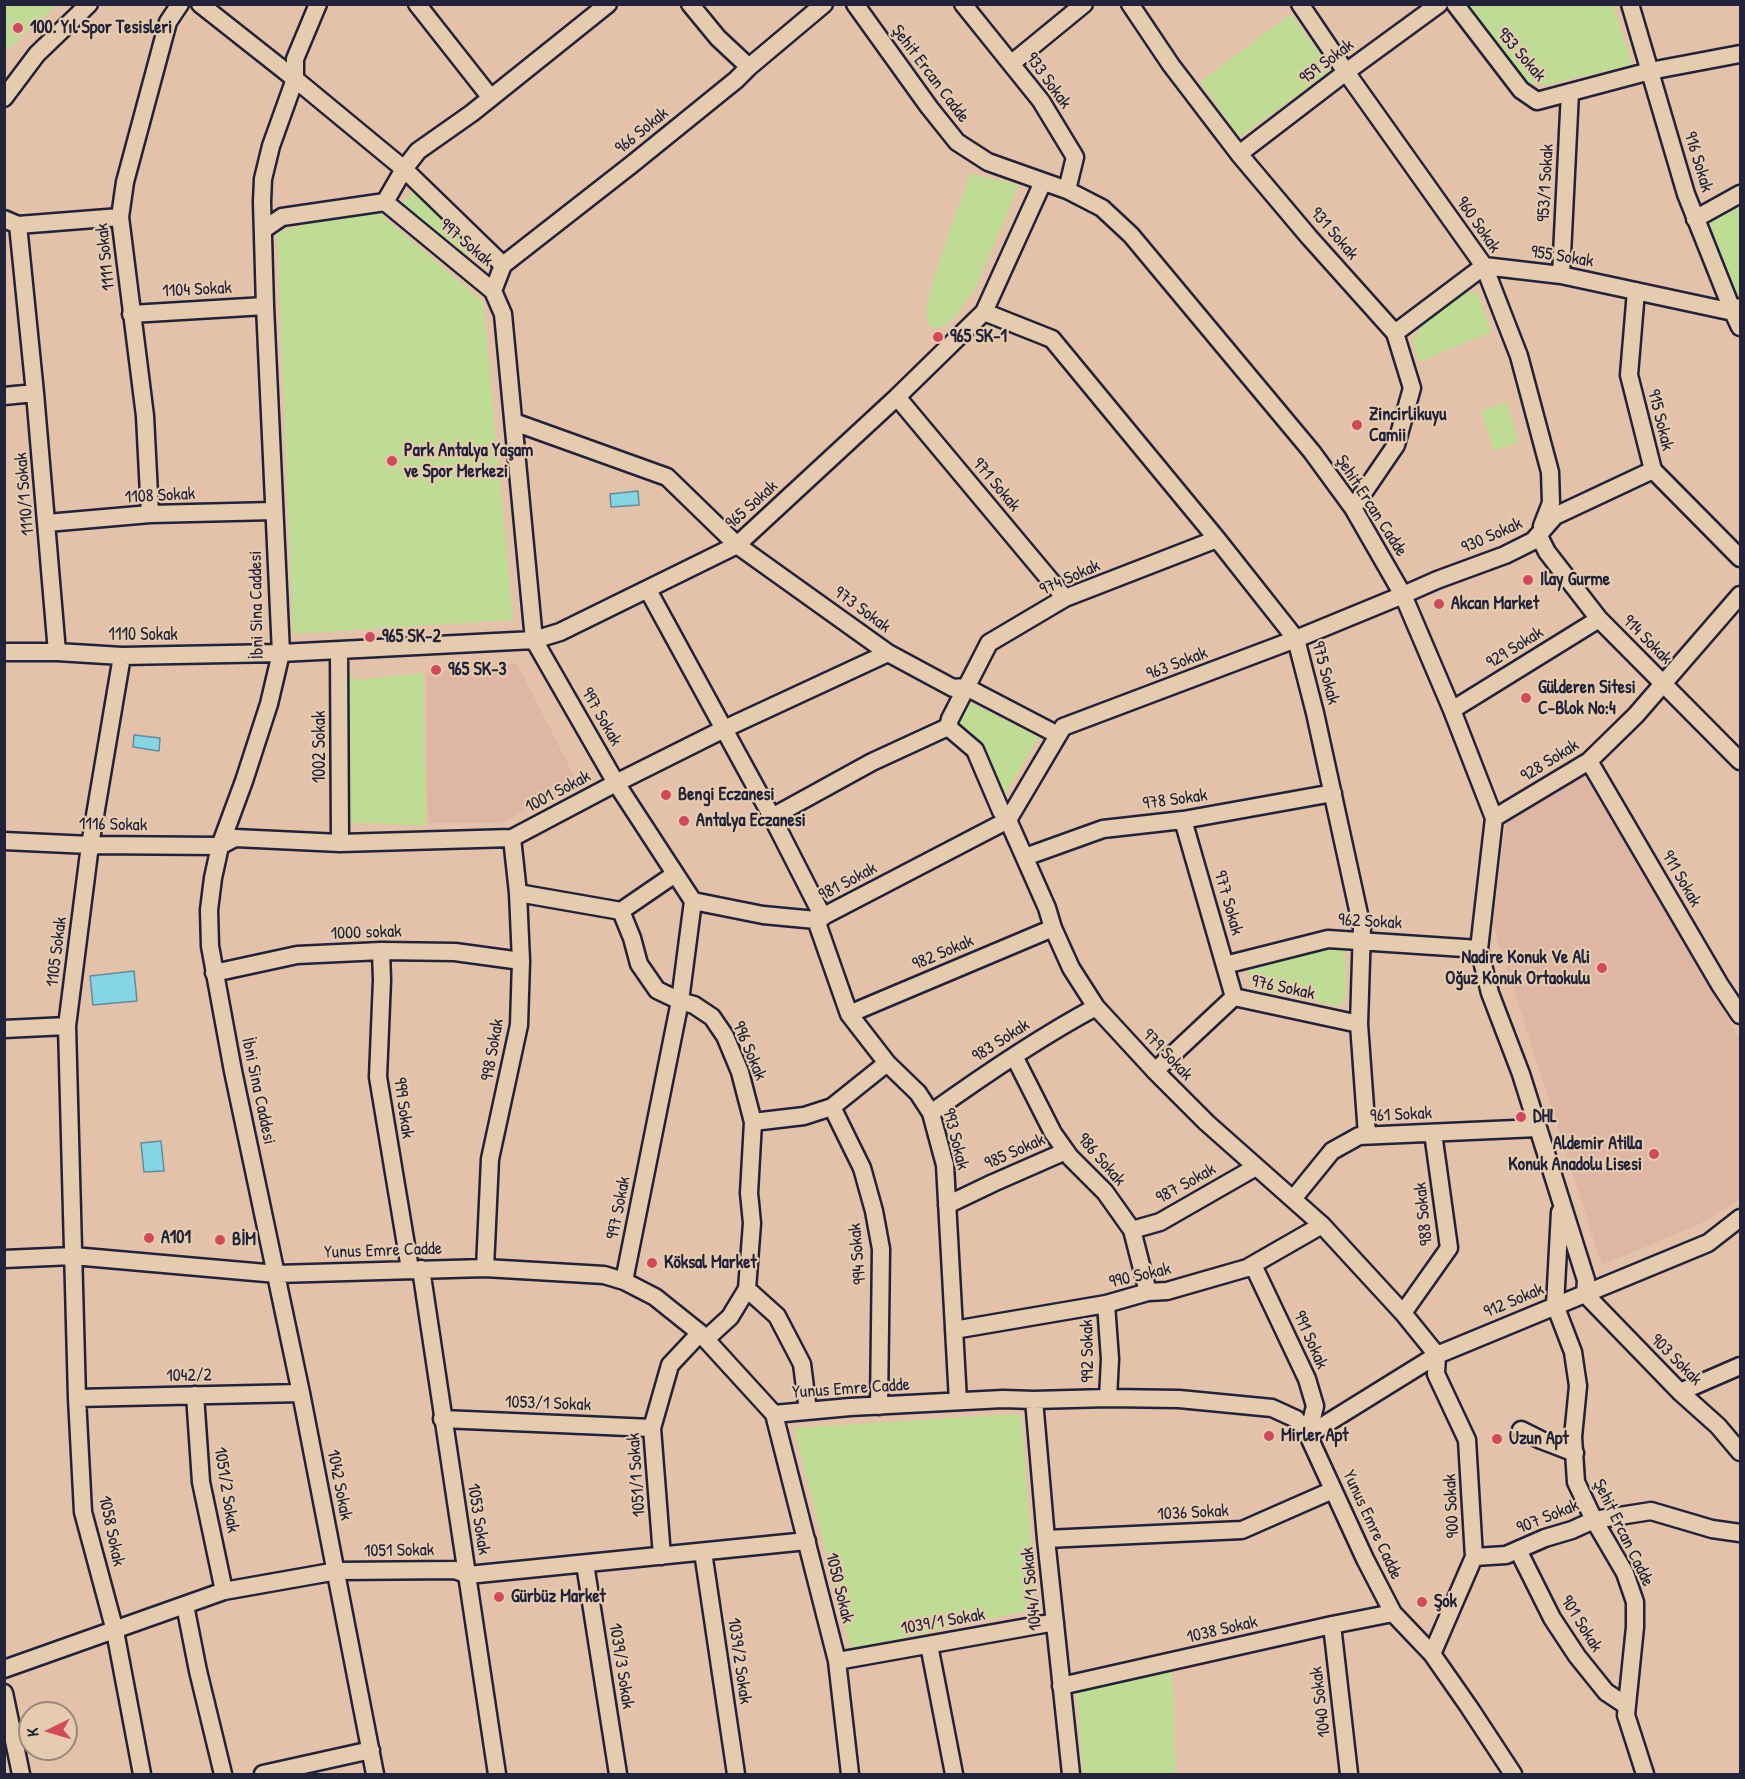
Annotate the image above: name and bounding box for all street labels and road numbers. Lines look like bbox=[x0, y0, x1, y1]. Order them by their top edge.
street label: Şehit Ercan Cadde bbox=[886, 21, 974, 127]
street label: 953 Sokak bbox=[1492, 24, 1550, 86]
street label: 959 Sokak bbox=[1296, 35, 1358, 89]
street label: 933 Sokak bbox=[1020, 49, 1076, 113]
street label: 966 Sokak bbox=[611, 103, 673, 159]
street label: 916 Sokak bbox=[1679, 129, 1717, 195]
street label: 953/1 Sokak bbox=[1533, 143, 1559, 223]
street label: 960 Sokak bbox=[1451, 193, 1505, 257]
street label: 931 Sokak bbox=[1305, 203, 1363, 265]
street label: 997 Sokak bbox=[435, 214, 497, 272]
street label: 1111 Sokak bbox=[92, 222, 120, 292]
street label: 955 Sokak bbox=[1529, 241, 1595, 273]
street label: 1104 Sokak bbox=[162, 277, 232, 303]
street label: 915 Sokak bbox=[1642, 387, 1678, 453]
street label: 1110/1 Sokak bbox=[11, 451, 39, 537]
street label: Şehit Ercan Cadde bbox=[1330, 451, 1412, 561]
street label: 971 Sokak bbox=[967, 454, 1025, 516]
street label: 965 Sokak bbox=[721, 476, 783, 534]
street label: 1108 Sokak bbox=[124, 483, 196, 509]
street label: 930 Sokak bbox=[1458, 513, 1526, 559]
street label: İbni Sina Caddesi bbox=[245, 550, 269, 660]
street label: 974 Sokak bbox=[1036, 555, 1104, 601]
street label: 973 Sokak bbox=[829, 582, 895, 638]
street label: 914 Sokak bbox=[1618, 611, 1676, 669]
street label: 929 Sokak bbox=[1482, 622, 1548, 674]
street label: 1110 Sokak bbox=[108, 624, 178, 646]
street label: 975 Sokak bbox=[1306, 639, 1344, 707]
street label: 963 Sokak bbox=[1143, 643, 1211, 685]
street label: 997 Sokak bbox=[576, 684, 626, 750]
street label: 1002 Sokak bbox=[309, 711, 331, 783]
street label: 928 Sokak bbox=[1517, 735, 1583, 787]
street label: 1001 Sokak bbox=[522, 766, 594, 818]
street label: 978 Sokak bbox=[1141, 785, 1209, 815]
street label: 1116 Sokak bbox=[79, 814, 147, 836]
street label: 911 Sokak bbox=[1656, 847, 1706, 911]
street label: 981 Sokak bbox=[815, 858, 881, 906]
street label: 977 Sokak bbox=[1209, 868, 1247, 938]
street label: 962 Sokak bbox=[1338, 910, 1402, 934]
street label: 1105 Sokak bbox=[42, 916, 72, 988]
street label: 1000 sokak bbox=[330, 921, 402, 945]
street label: 982 Sokak bbox=[909, 930, 977, 976]
street label: 976 Sokak bbox=[1249, 971, 1317, 1005]
street label: 983 Sokak bbox=[968, 1014, 1034, 1068]
street label: 998 Sokak bbox=[477, 1017, 509, 1083]
street label: 996 Sokak bbox=[727, 1018, 771, 1084]
street label: 979 Sokak bbox=[1137, 1025, 1197, 1085]
street label: İbni Sina Caddesi bbox=[236, 1036, 280, 1146]
street label: 999 Sokak bbox=[388, 1076, 418, 1140]
street label: 961 Sokak bbox=[1369, 1103, 1433, 1127]
street label: 993 Sokak bbox=[937, 1106, 973, 1172]
street label: 985 Sokak bbox=[982, 1129, 1048, 1175]
street label: 986 Sokak bbox=[1072, 1129, 1130, 1191]
street label: 987 Sokak bbox=[1152, 1159, 1220, 1209]
street label: 997 Sokak bbox=[602, 1175, 636, 1241]
street label: 988 Sokak bbox=[1410, 1181, 1438, 1247]
street label: 994 Sokak bbox=[845, 1222, 871, 1286]
street label: Yunus Emre Cadde bbox=[324, 1238, 442, 1264]
street label: 990 Sokak bbox=[1107, 1258, 1173, 1294]
street label: 912 Sokak bbox=[1481, 1279, 1547, 1323]
street label: 991 Sokak bbox=[1288, 1308, 1332, 1372]
street label: 992 Sokak bbox=[1077, 1319, 1099, 1383]
street label: 903 Sokak bbox=[1646, 1330, 1706, 1390]
street label: 1042/2 bbox=[166, 1365, 212, 1387]
street label: Yunus Emre Cadde bbox=[791, 1374, 911, 1404]
street label: 1053/1 Sokak bbox=[505, 1392, 591, 1416]
street label: 1051/1 Sokak bbox=[623, 1432, 651, 1518]
street label: 1051/2 Sokak bbox=[209, 1446, 243, 1534]
street label: 1042 Sokak bbox=[322, 1448, 356, 1522]
street label: Yunus Emre Cadde bbox=[1337, 1467, 1407, 1583]
street label: 900 Sokak bbox=[1440, 1473, 1464, 1539]
street label: Şehit Ercan Cadde bbox=[1588, 1476, 1658, 1590]
street label: 1053 Sokak bbox=[462, 1482, 494, 1556]
street label: 1058 Sokak bbox=[93, 1494, 129, 1568]
street label: 907 Sokak bbox=[1514, 1495, 1582, 1539]
street label: 1036 Sokak bbox=[1157, 1500, 1229, 1526]
street label: 1051 Sokak bbox=[364, 1540, 434, 1562]
street label: 1044/1 Sokak bbox=[1017, 1546, 1047, 1632]
street label: 1050 Sokak bbox=[820, 1550, 858, 1626]
street label: 901 Sokak bbox=[1555, 1592, 1607, 1656]
street label: 1039/1 Sokak bbox=[899, 1604, 987, 1640]
street label: 1038 Sokak bbox=[1184, 1611, 1260, 1649]
street label: 1039/2 Sokak bbox=[722, 1616, 756, 1706]
street label: 1039/3 Sokak bbox=[604, 1622, 638, 1710]
street label: 1040 Sokak bbox=[1306, 1665, 1336, 1739]

